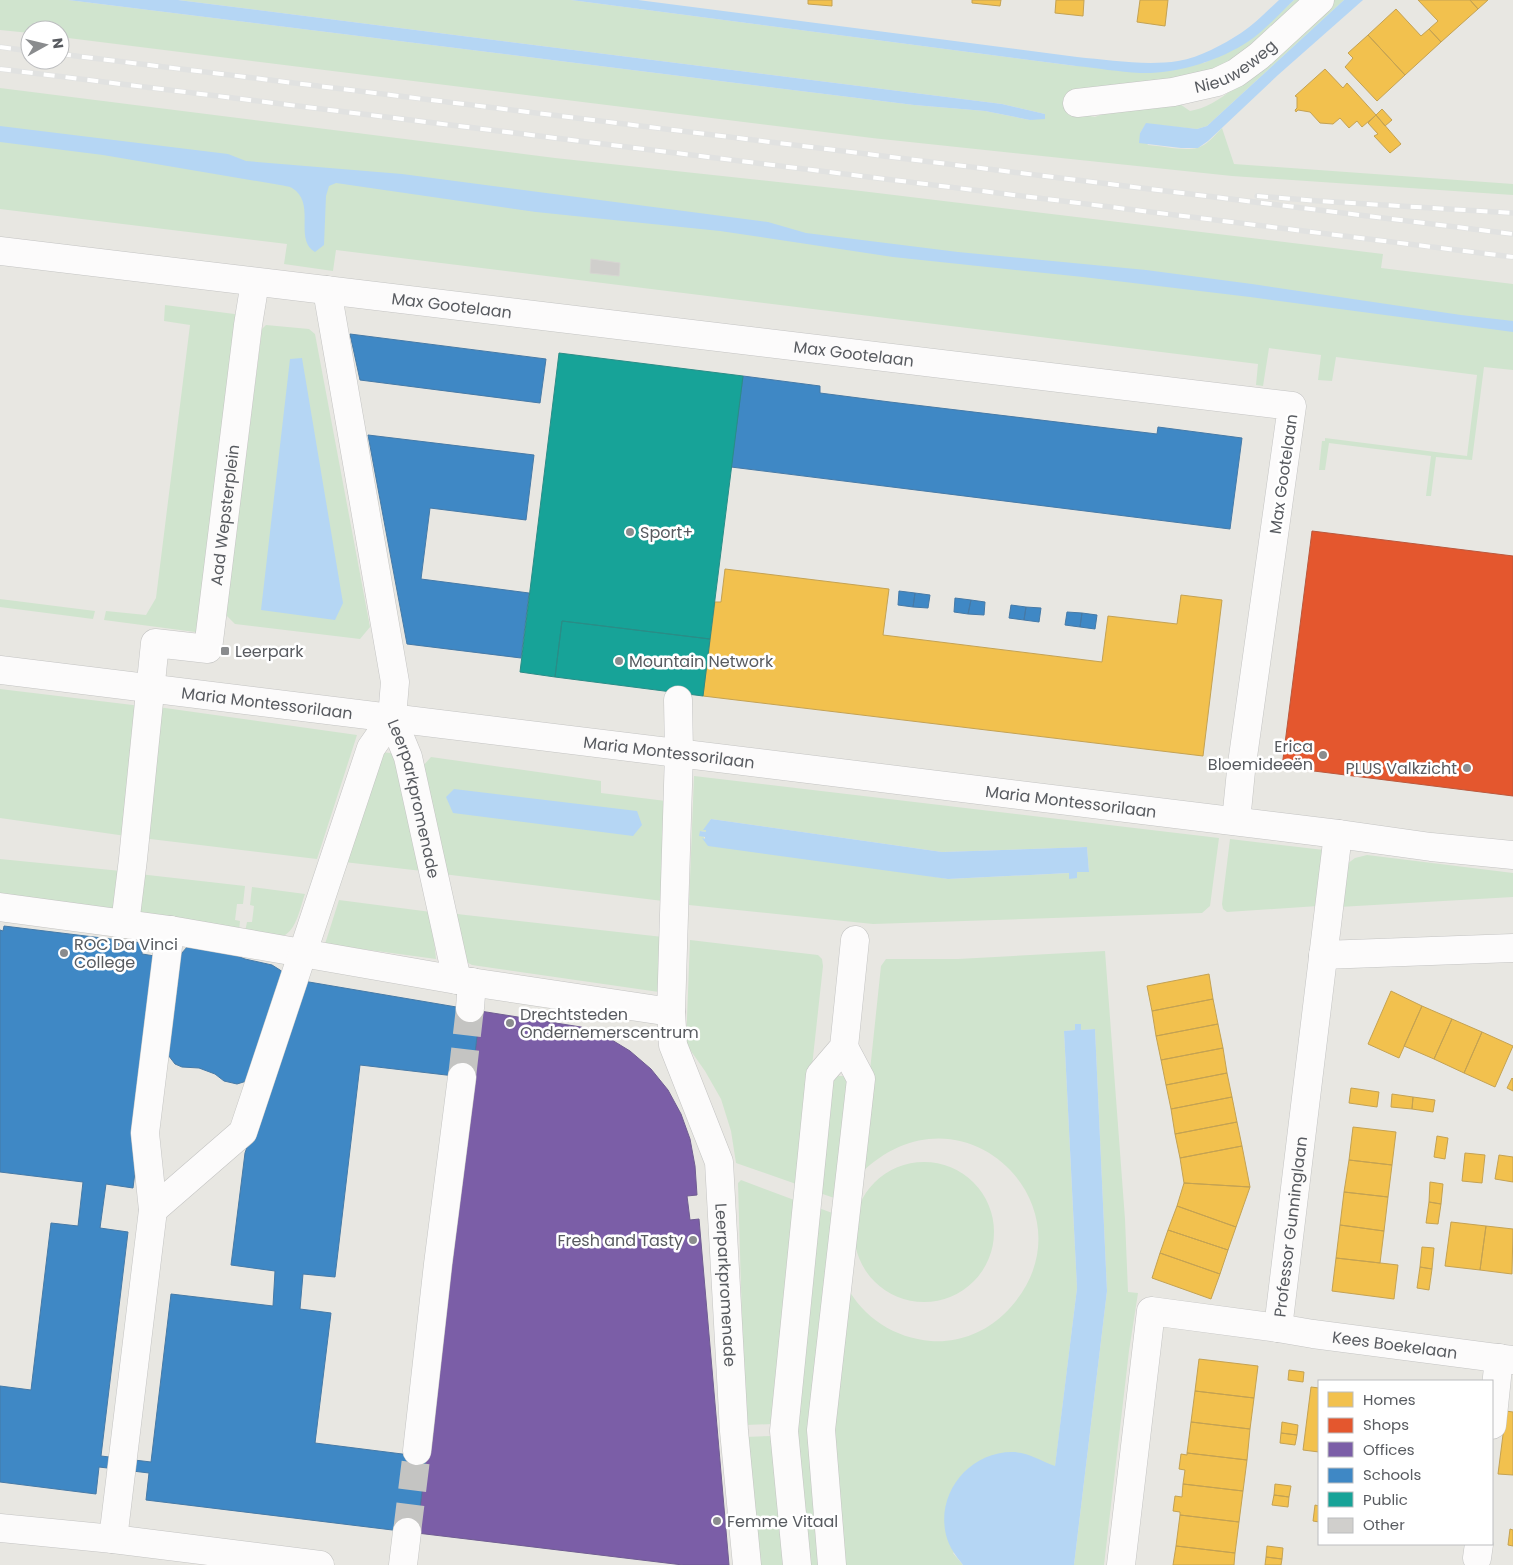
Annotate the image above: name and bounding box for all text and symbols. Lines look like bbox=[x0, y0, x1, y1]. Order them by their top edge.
north arrow bbox=[20, 20, 70, 70]
street label: Nieuweweg bbox=[1192, 35, 1282, 99]
text: N bbox=[47, 37, 69, 50]
street label: Max Gootelaan bbox=[390, 287, 513, 324]
street label: Max Gootelaan bbox=[792, 335, 915, 373]
street label: Max Gootelaan bbox=[1264, 413, 1303, 536]
street label: Aad Wepsterplein bbox=[205, 443, 245, 587]
place label: Sport+ bbox=[640, 521, 693, 544]
marker: Sport+ bbox=[624, 526, 636, 538]
place label: Leerpark bbox=[235, 640, 304, 663]
marker: Leerpark bbox=[219, 645, 231, 657]
place label: Mountain Network bbox=[629, 650, 774, 673]
marker: Mountain Network bbox=[613, 655, 625, 667]
street label: Maria Montessorilaan bbox=[180, 681, 354, 725]
street label: Leerparkpromenade bbox=[382, 716, 445, 881]
street label: Maria Montessorilaan bbox=[582, 731, 756, 774]
place label: Erica Bloemideeën bbox=[1208, 735, 1313, 776]
marker: Erica Bloemideeën bbox=[1317, 749, 1329, 761]
place label: PLUS Valkzicht bbox=[1346, 757, 1457, 780]
marker: PLUS Valkzicht bbox=[1461, 762, 1473, 774]
street label: Maria Montessorilaan bbox=[984, 780, 1158, 824]
place label: ROC Da Vinci College bbox=[74, 933, 178, 974]
marker: ROC Da Vinci College bbox=[58, 947, 70, 959]
place label: Drechtsteden Ondernemerscentrum bbox=[520, 1003, 699, 1044]
marker: Drechtsteden Ondernemerscentrum bbox=[504, 1017, 516, 1029]
street label: Professor Gunninglaan bbox=[1268, 1135, 1313, 1319]
street label: Leerparkpromenade bbox=[709, 1202, 741, 1367]
place label: Fresh and Tasty bbox=[557, 1229, 683, 1252]
marker: Fresh and Tasty bbox=[687, 1234, 699, 1246]
street label: Kees Boekelaan bbox=[1331, 1326, 1459, 1365]
legend bbox=[1318, 1380, 1493, 1545]
text: Homes bbox=[1363, 1389, 1416, 1410]
text: Shops bbox=[1363, 1414, 1409, 1435]
text: Offices bbox=[1363, 1439, 1415, 1460]
text: Schools bbox=[1363, 1464, 1421, 1485]
text: Public bbox=[1363, 1489, 1408, 1510]
place label: Femme Vitaal bbox=[727, 1510, 838, 1533]
text: Other bbox=[1363, 1514, 1405, 1535]
marker: Femme Vitaal bbox=[711, 1515, 723, 1527]

